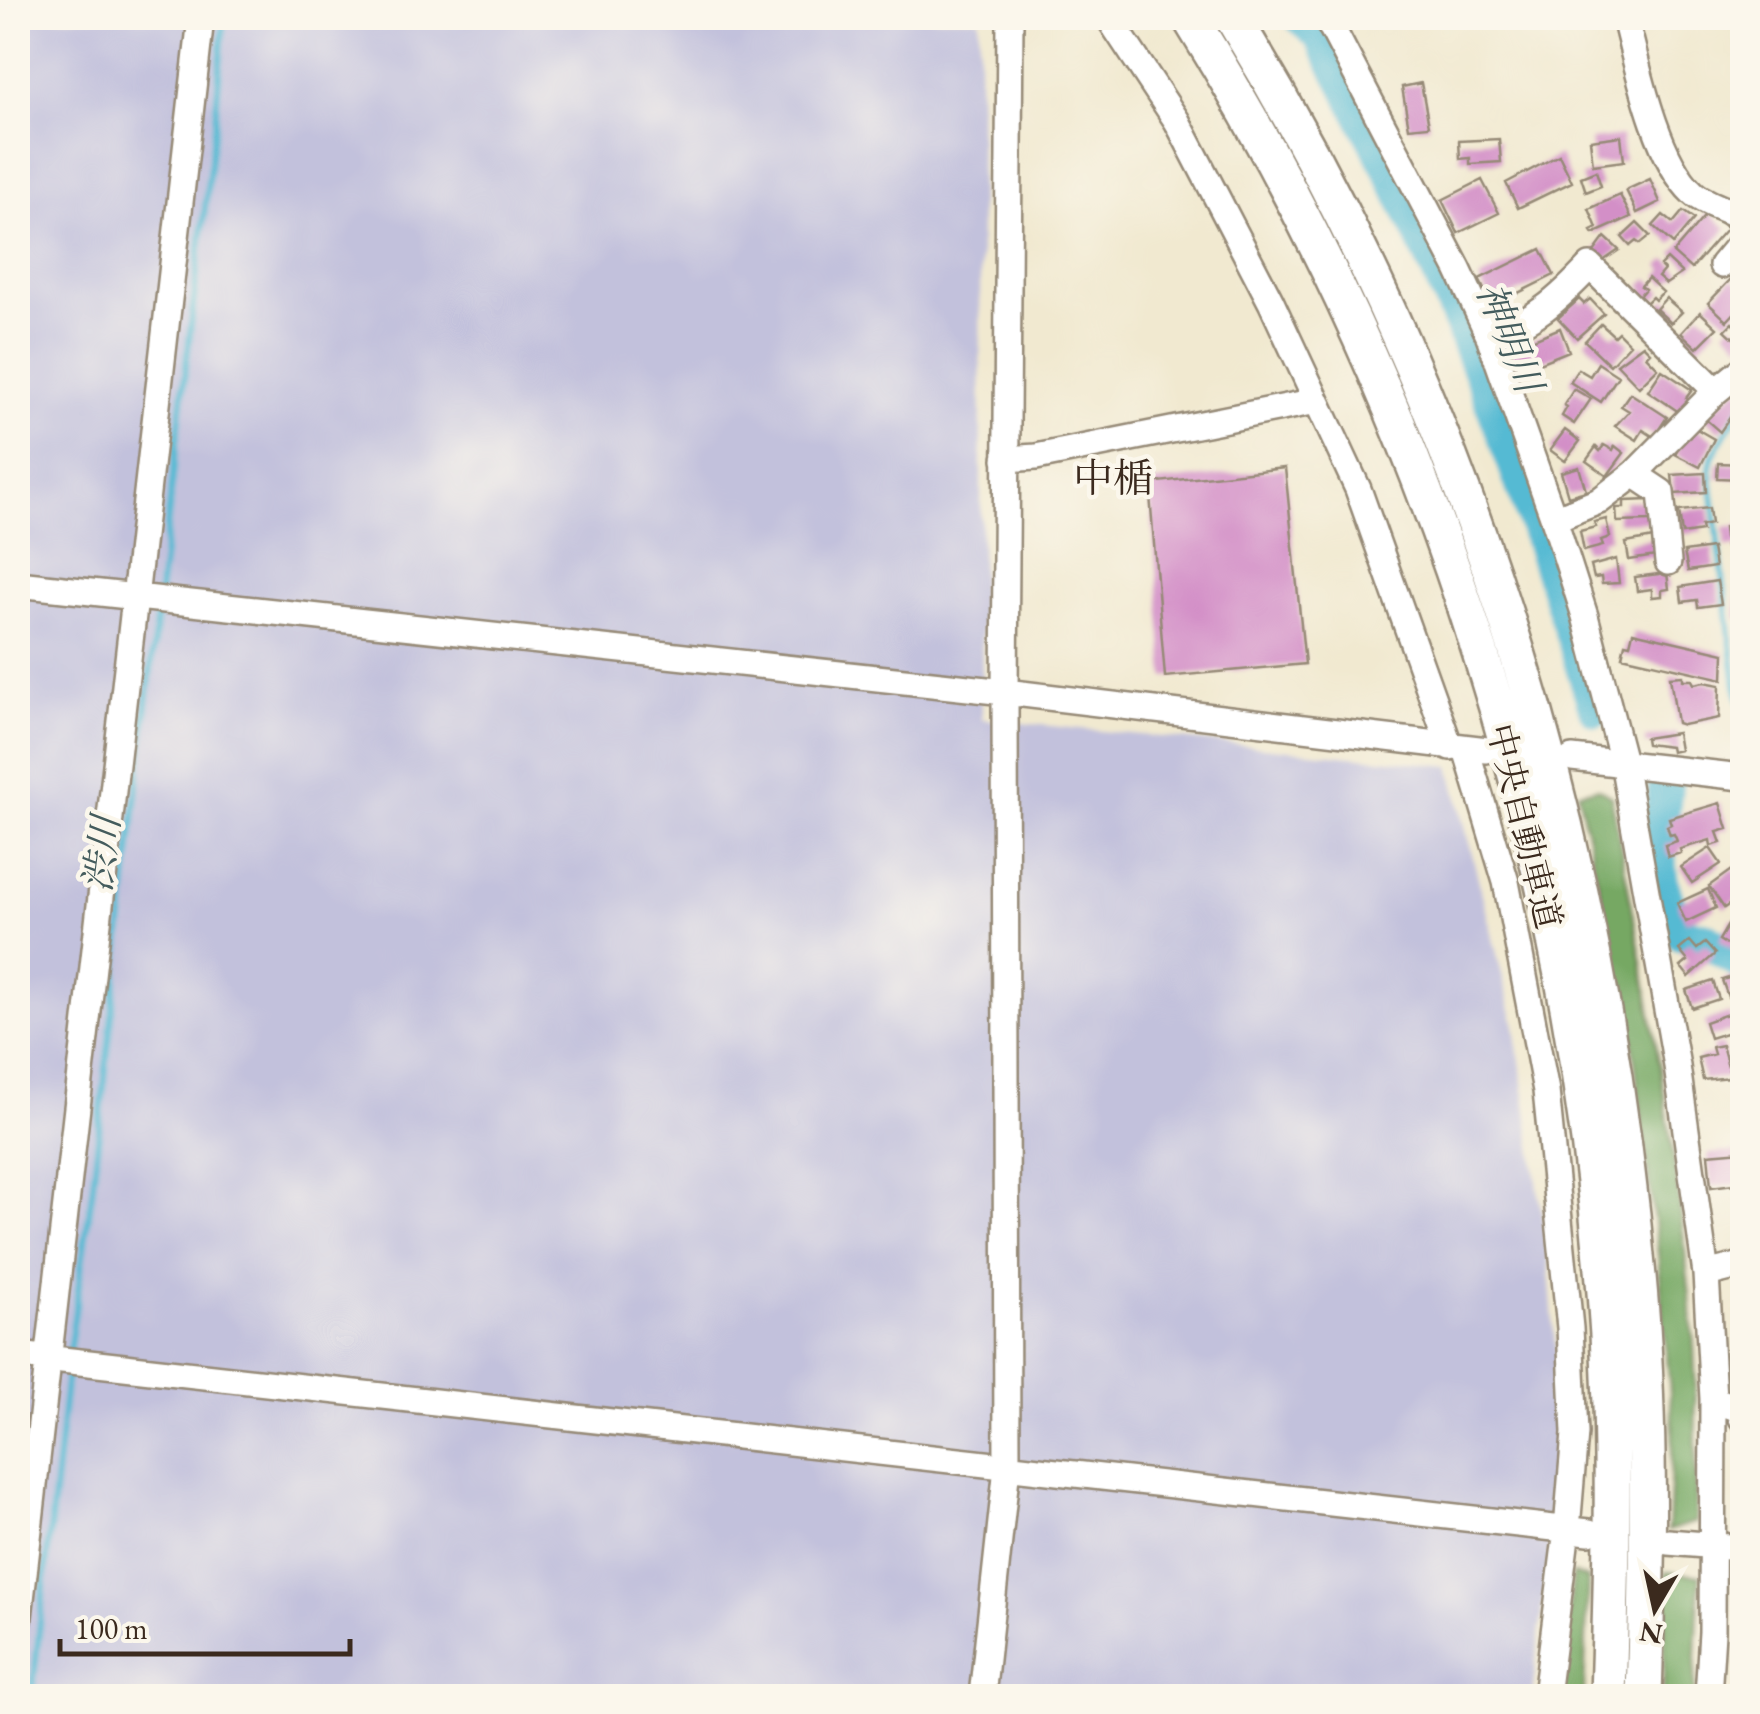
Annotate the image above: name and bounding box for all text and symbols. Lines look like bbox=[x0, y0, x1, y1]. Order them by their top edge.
water label: 神明川 bbox=[1466, 275, 1556, 403]
district label: 中楯 bbox=[1073, 452, 1153, 504]
street label: 中央自動車道 bbox=[1478, 719, 1572, 933]
water label: 渋川 bbox=[72, 809, 130, 895]
north arrow bbox=[1605, 1559, 1705, 1659]
scale bar bbox=[60, 1594, 350, 1656]
text: 100 m bbox=[75, 1609, 148, 1648]
text: N bbox=[1637, 1614, 1665, 1653]

